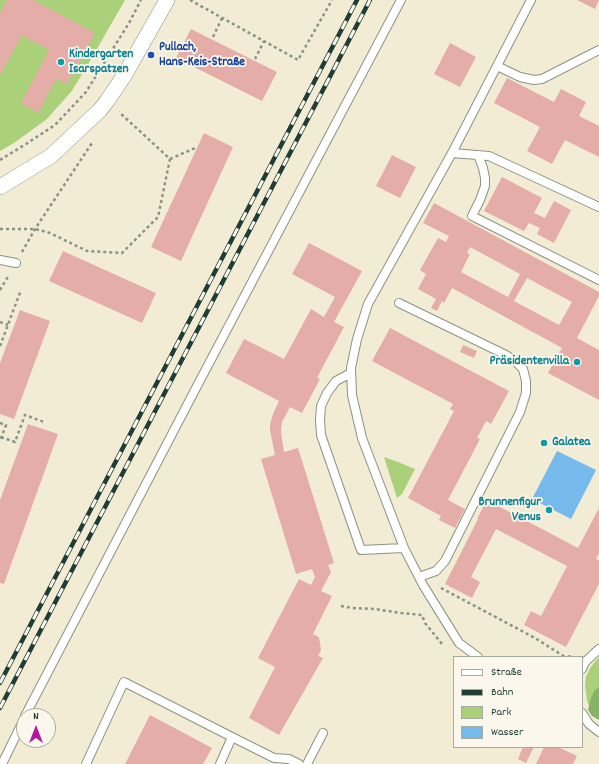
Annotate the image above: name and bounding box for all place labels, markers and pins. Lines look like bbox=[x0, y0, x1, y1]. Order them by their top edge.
place label: Pullach, Hans-Keis-Straße bbox=[159, 40, 245, 71]
place label: Kindergarten Isarspatzen bbox=[69, 47, 133, 78]
marker: Pullach, Hans-Keis-Straße bbox=[146, 50, 156, 60]
marker: Kindergarten Isarspatzen bbox=[56, 57, 66, 67]
place label: Präsidentenvilla bbox=[490, 354, 569, 370]
marker: Präsidentenvilla bbox=[572, 357, 582, 367]
place label: Galatea bbox=[552, 435, 590, 451]
marker: Galatea bbox=[539, 438, 549, 448]
place label: Brunnenfigur Venus bbox=[479, 495, 541, 526]
marker: Brunnenfigur Venus bbox=[544, 505, 554, 515]

